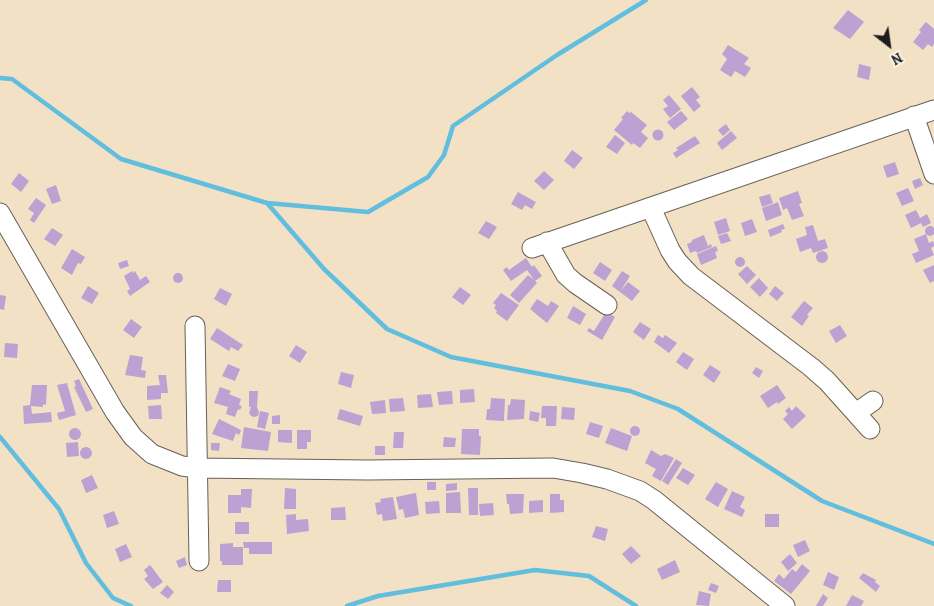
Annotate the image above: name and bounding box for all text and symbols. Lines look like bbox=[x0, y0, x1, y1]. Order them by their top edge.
north arrow bbox=[864, 20, 914, 70]
text: N bbox=[888, 48, 906, 69]

